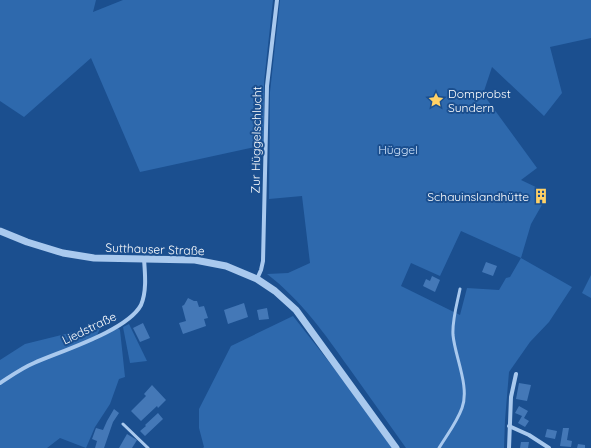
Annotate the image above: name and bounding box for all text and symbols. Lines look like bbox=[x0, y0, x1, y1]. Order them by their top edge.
street label: Zur Hüggelschlucht bbox=[248, 86, 264, 194]
place label: Domprobst Sundern bbox=[448, 86, 511, 115]
place icon: Domprobst Sundern bbox=[427, 91, 445, 109]
park label: Hüggel bbox=[378, 142, 418, 157]
building icon: Schauinslandhütte bbox=[532, 187, 550, 205]
place label: Schauinslandhütte bbox=[427, 189, 529, 204]
street label: Sutthauser Straße bbox=[105, 240, 205, 258]
street label: Liedstraße bbox=[59, 308, 119, 348]

